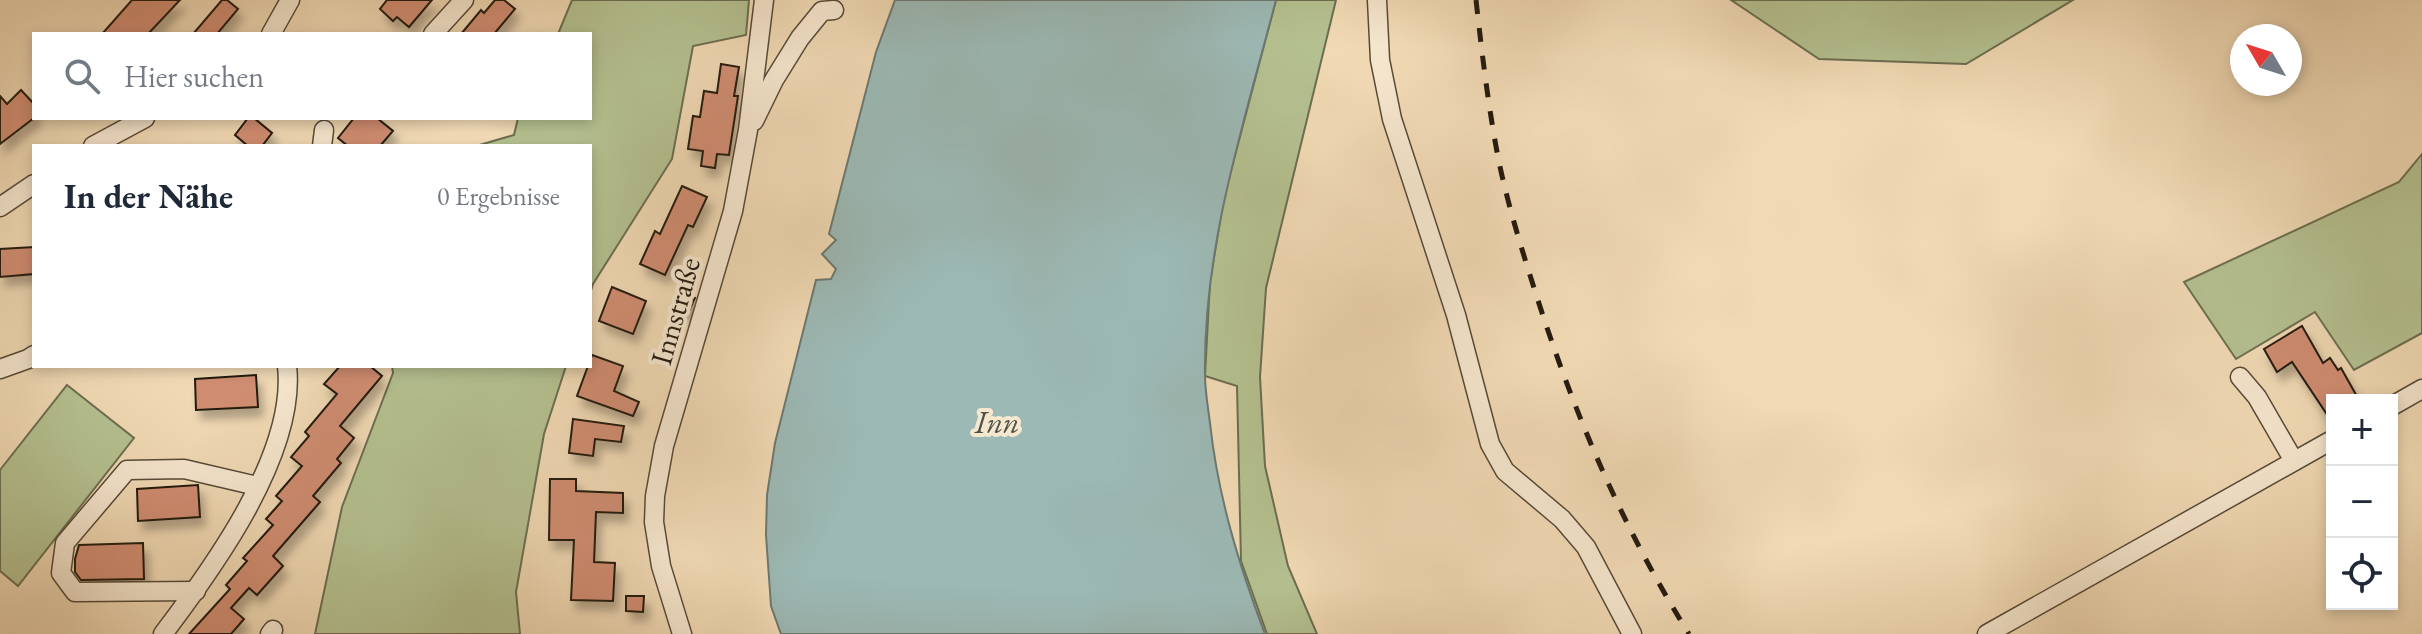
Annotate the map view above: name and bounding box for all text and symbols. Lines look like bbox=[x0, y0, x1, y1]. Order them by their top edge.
north arrow bbox=[2230, 24, 2302, 96]
search box bbox=[32, 32, 592, 120]
icon: search bbox=[60, 54, 104, 98]
text: Hier suchen bbox=[124, 57, 264, 96]
text: In der Nähe bbox=[64, 174, 233, 218]
text: 0 Ergebnisse bbox=[437, 179, 560, 213]
street label: Innstraße bbox=[641, 253, 709, 369]
map controls bbox=[2326, 394, 2398, 610]
button: + bbox=[2326, 394, 2398, 466]
water label: Inn bbox=[974, 401, 1019, 443]
button: − bbox=[2326, 466, 2398, 538]
button: locate bbox=[2326, 538, 2398, 610]

